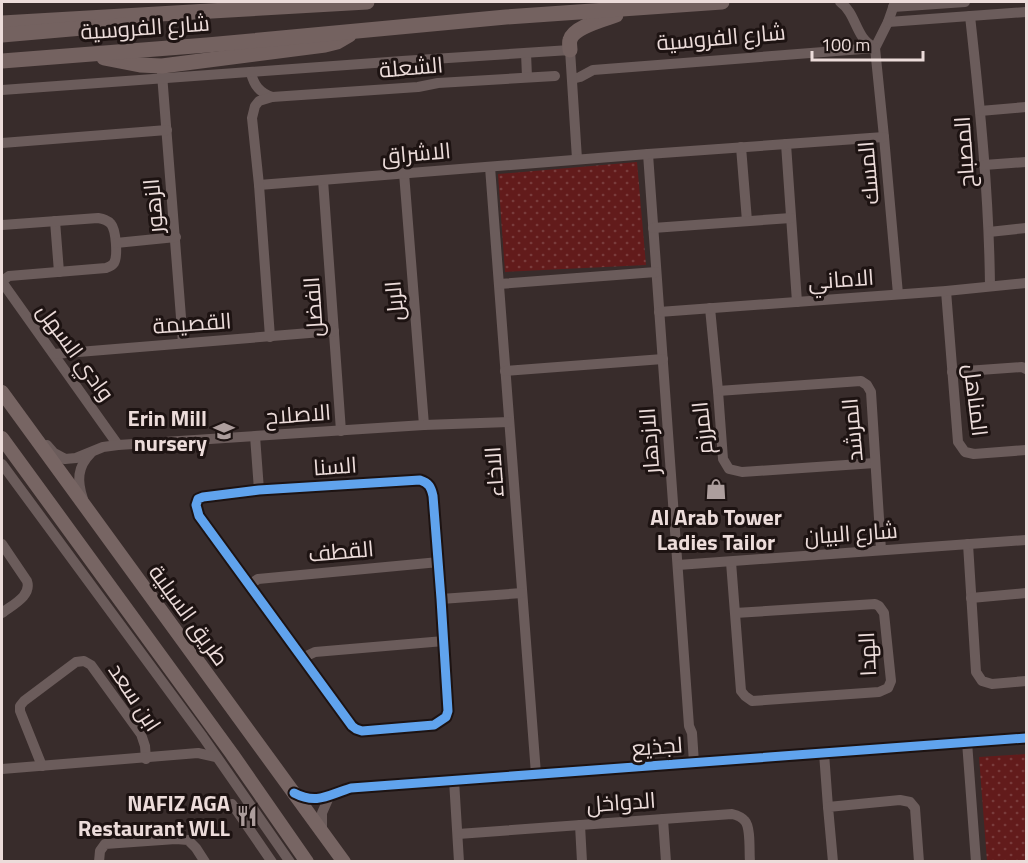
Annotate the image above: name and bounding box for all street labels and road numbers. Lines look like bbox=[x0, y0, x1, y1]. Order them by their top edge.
street label: شارع الفروسية bbox=[79, 6, 211, 48]
street label: شارع الفروسية bbox=[655, 14, 787, 60]
street label: الشعلة bbox=[377, 47, 445, 87]
street label: المصباح bbox=[945, 115, 983, 189]
street label: الاشراق bbox=[380, 133, 452, 173]
street label: المسك bbox=[848, 140, 888, 206]
street label: الزهور bbox=[134, 177, 172, 237]
street label: الاماني bbox=[807, 260, 875, 298]
street label: الفضل bbox=[294, 276, 332, 338]
street label: الربل bbox=[375, 280, 413, 322]
street label: وادي السهل bbox=[29, 296, 123, 408]
street label: القصيمة bbox=[151, 303, 233, 343]
street label: المناهل bbox=[955, 362, 997, 438]
street label: الاصلاح bbox=[264, 395, 332, 433]
street label: المرشد bbox=[832, 397, 872, 463]
street label: المرزم bbox=[682, 400, 722, 456]
street label: الازدهار bbox=[630, 407, 668, 477]
street label: الاخاء bbox=[475, 445, 513, 499]
street label: السنا bbox=[312, 448, 358, 484]
street label: شارع البيان bbox=[803, 513, 899, 553]
street label: القطف bbox=[307, 531, 375, 571]
street label: طريق السيلية bbox=[140, 557, 238, 673]
street label: الهدا bbox=[849, 631, 885, 677]
street label: ابن سعد bbox=[100, 656, 170, 738]
street label: لجذيع bbox=[630, 727, 684, 765]
street label: الدواخل bbox=[585, 783, 657, 821]

